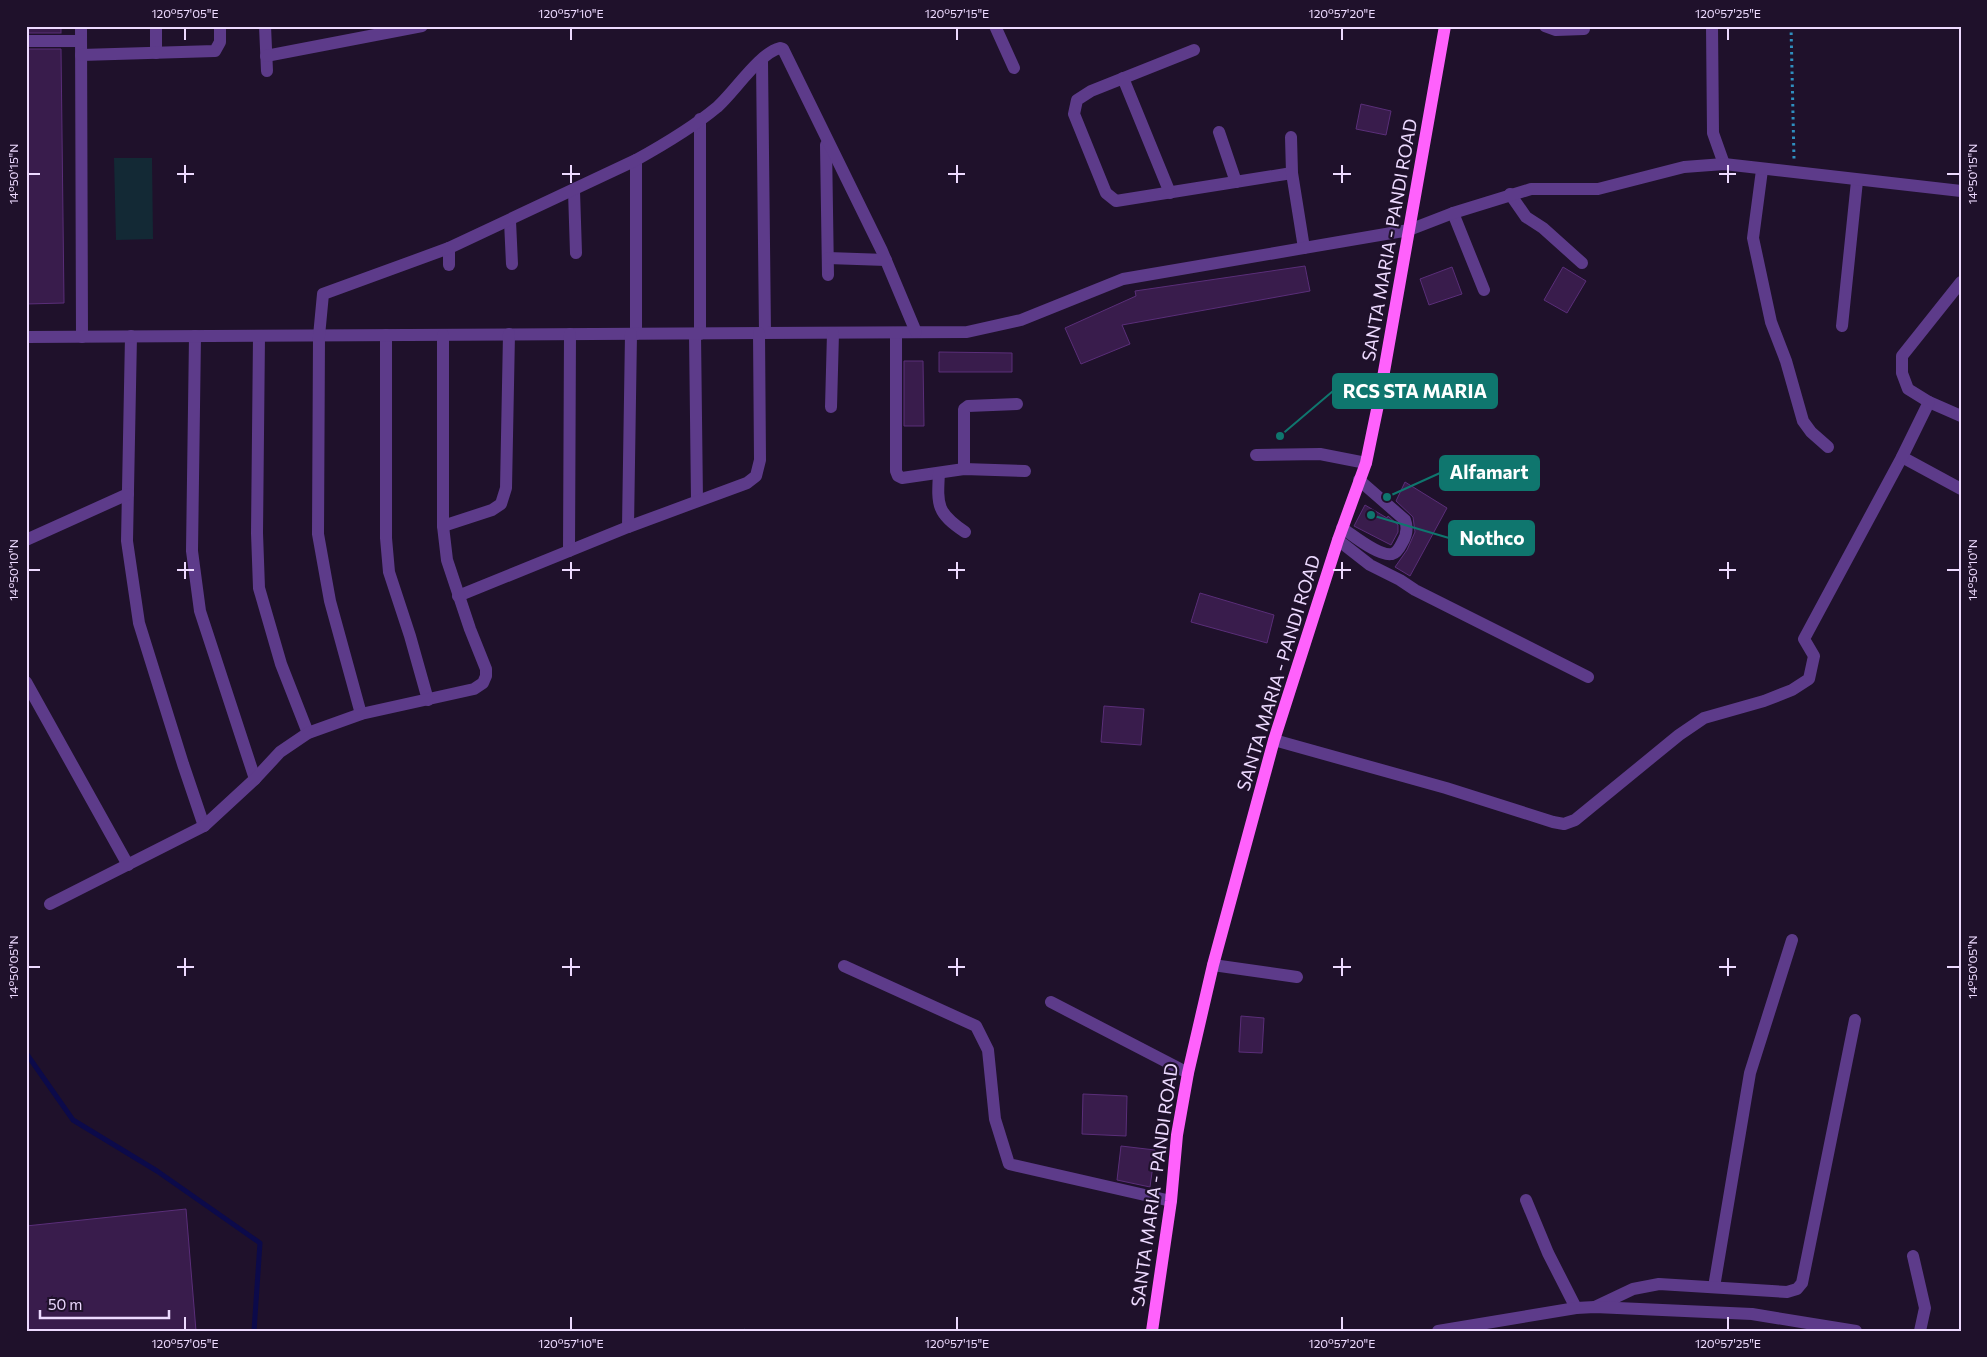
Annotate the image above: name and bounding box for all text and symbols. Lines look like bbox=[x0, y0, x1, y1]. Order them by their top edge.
text: 120°57'05"E bbox=[151, 6, 219, 20]
text: 120°57'10"E bbox=[538, 6, 604, 20]
text: 120°57'15"E bbox=[925, 6, 989, 20]
text: 120°57'20"E bbox=[1309, 6, 1375, 20]
text: 120°57'25"E bbox=[1695, 6, 1761, 20]
street label: SANTA MARIA - PANDI ROAD bbox=[1357, 117, 1421, 363]
text: 14°50'15"N bbox=[6, 144, 20, 204]
text: 14°50'15"N bbox=[1965, 144, 1979, 204]
callout: RCS STA MARIA bbox=[1333, 374, 1497, 408]
text: RCS STA MARIA bbox=[1343, 379, 1488, 402]
callout: Alfamart bbox=[1440, 456, 1539, 490]
text: Alfamart bbox=[1450, 460, 1528, 483]
callout: Nothco bbox=[1449, 521, 1534, 555]
text: Nothco bbox=[1459, 526, 1525, 549]
text: 14°50'10"N bbox=[6, 539, 20, 601]
text: 14°50'10"N bbox=[1965, 539, 1979, 601]
street label: SANTA MARIA - PANDI ROAD bbox=[1232, 552, 1324, 793]
text: 14°50'05"N bbox=[6, 935, 20, 999]
text: 14°50'05"N bbox=[1965, 935, 1979, 999]
street label: SANTA MARIA - PANDI ROAD bbox=[1126, 1062, 1182, 1308]
scale bar bbox=[40, 1287, 169, 1319]
text: 50 m bbox=[48, 1295, 82, 1313]
text: 120°57'05"E bbox=[151, 1336, 219, 1350]
text: 120°57'10"E bbox=[538, 1336, 604, 1350]
text: 120°57'15"E bbox=[925, 1336, 989, 1350]
text: 120°57'20"E bbox=[1309, 1336, 1375, 1350]
text: 120°57'25"E bbox=[1695, 1336, 1761, 1350]

